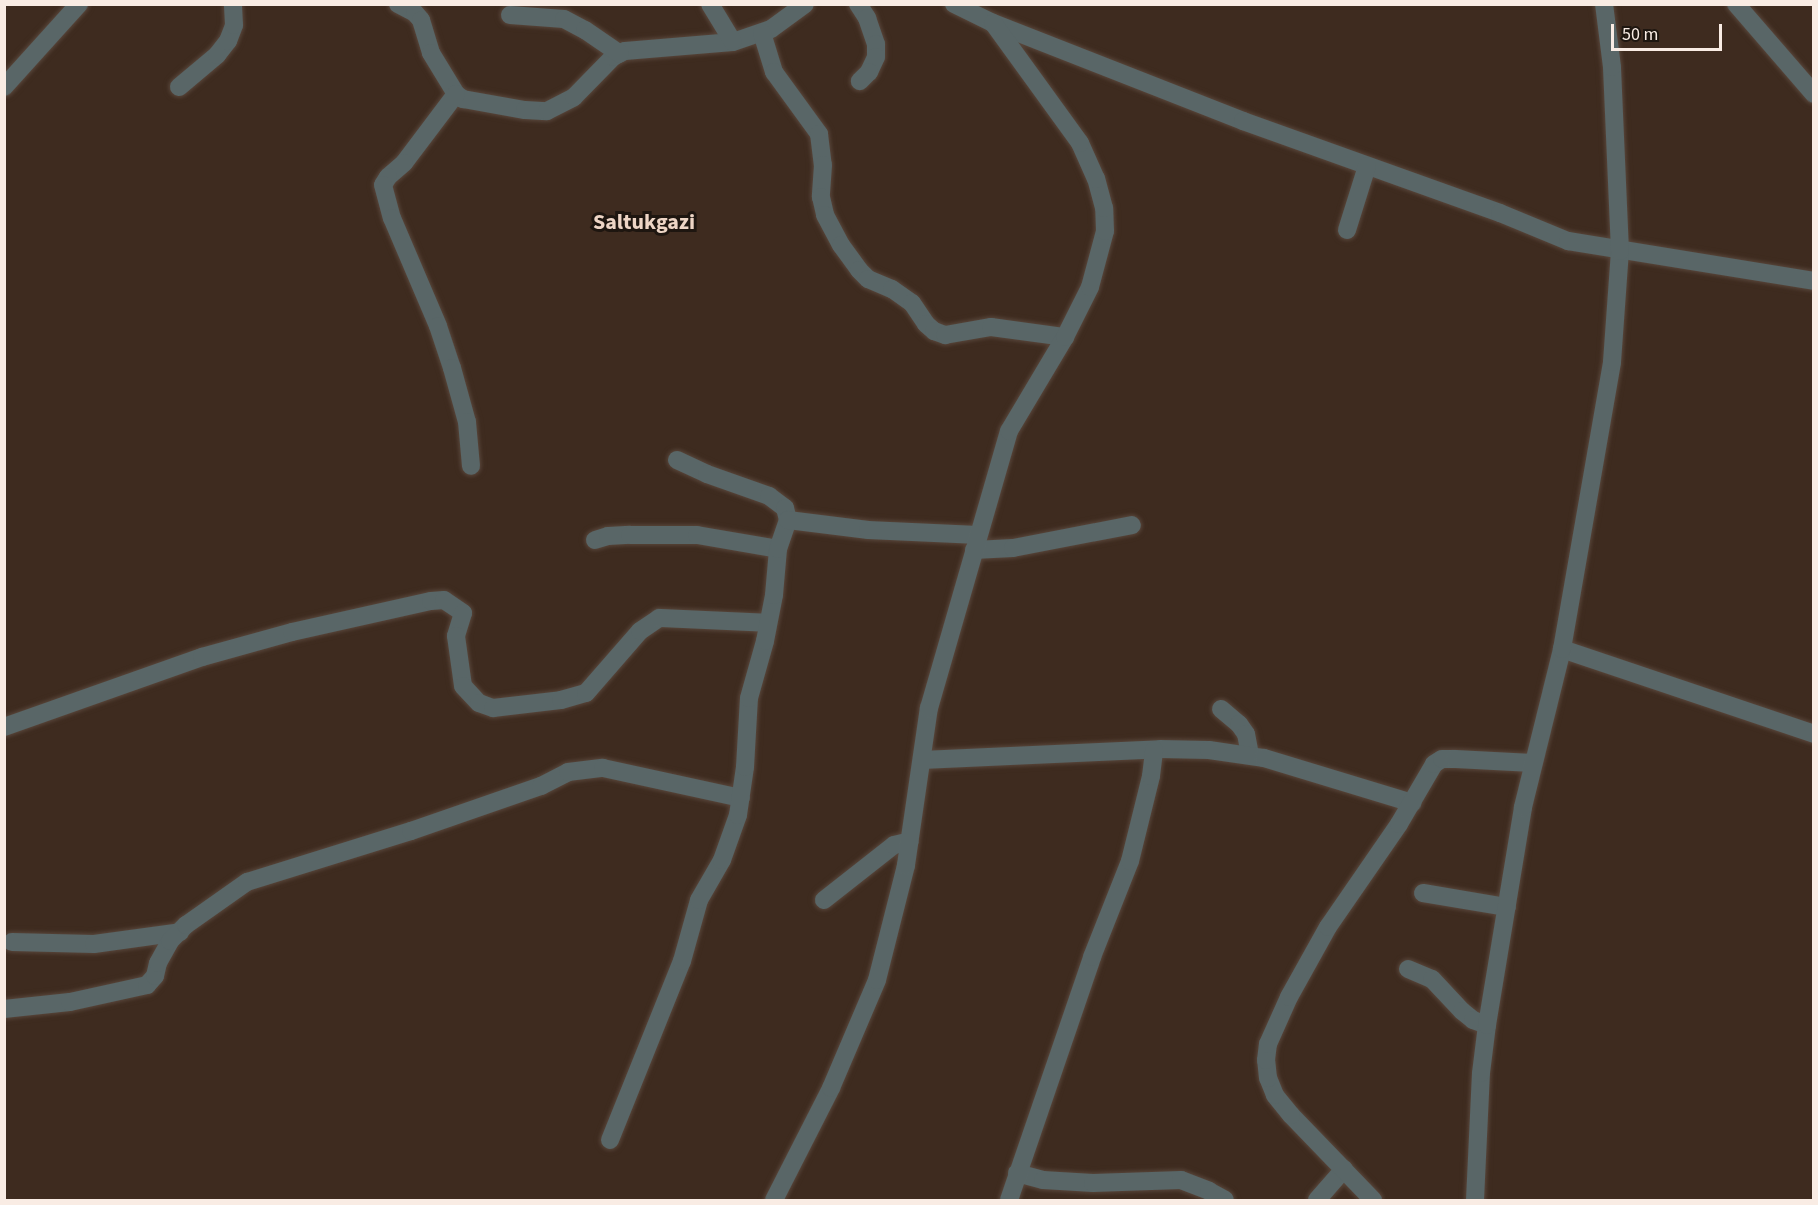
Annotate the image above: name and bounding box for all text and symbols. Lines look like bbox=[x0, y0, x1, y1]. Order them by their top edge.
scale bar bbox=[1614, 12, 1725, 50]
text: 50 m bbox=[1622, 22, 1658, 47]
district label: Saltukgazi bbox=[593, 210, 695, 236]

